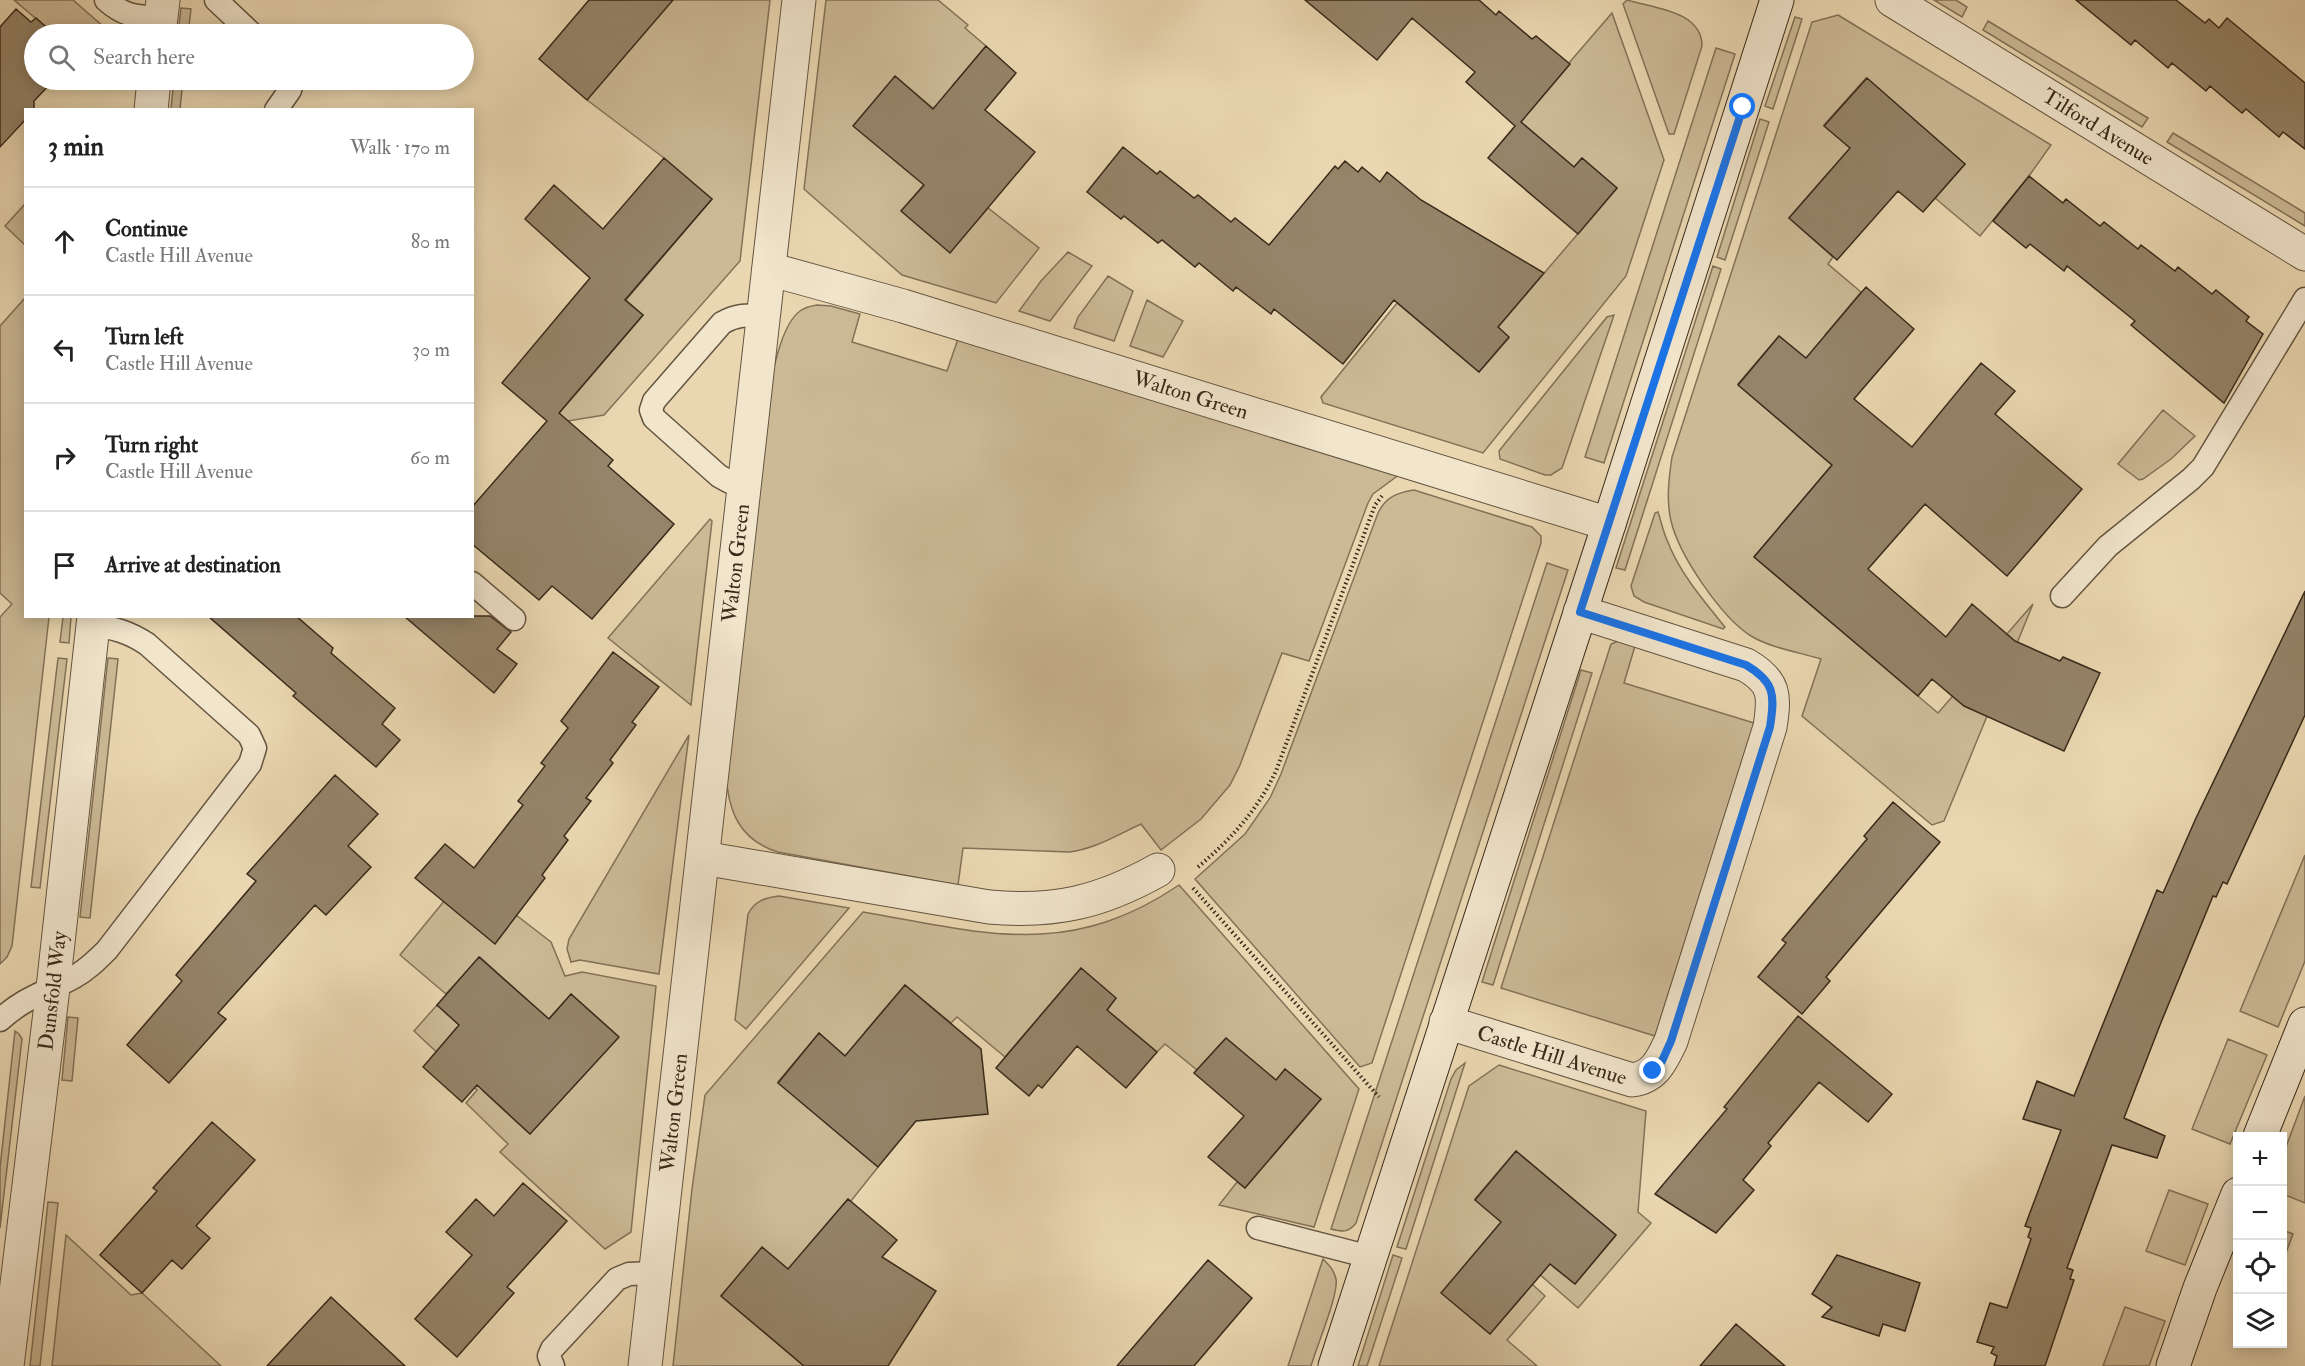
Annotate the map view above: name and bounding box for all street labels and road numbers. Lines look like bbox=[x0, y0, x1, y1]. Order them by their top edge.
street label: Tilford Avenue bbox=[2037, 83, 2159, 172]
street label: Walton Green bbox=[1128, 364, 1252, 426]
street label: Walton Green bbox=[716, 502, 756, 625]
street label: Dunsfold Way bbox=[33, 929, 73, 1052]
street label: Castle Hill Avenue bbox=[1474, 1020, 1630, 1092]
street label: Walton Green bbox=[654, 1052, 694, 1174]

